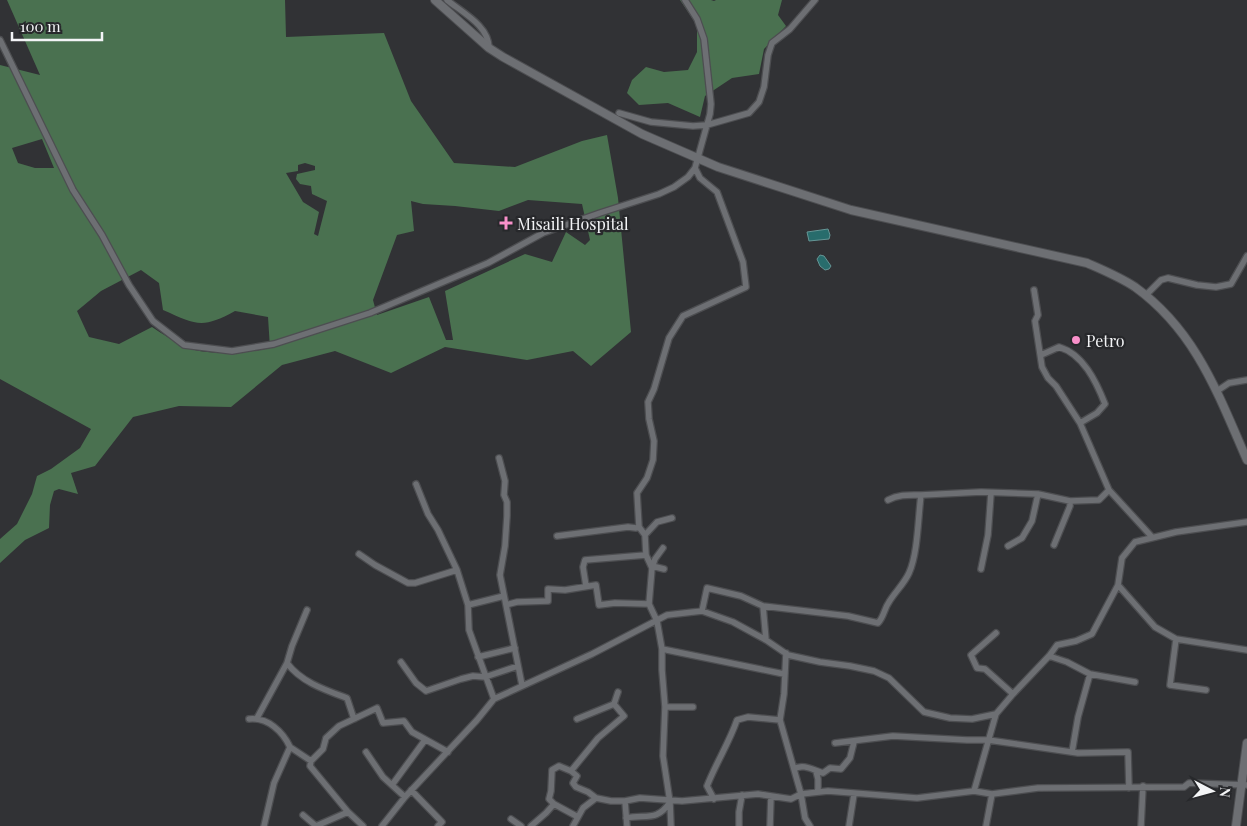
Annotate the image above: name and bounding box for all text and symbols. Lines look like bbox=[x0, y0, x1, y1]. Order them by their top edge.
scale bar bbox=[12, 10, 102, 42]
text: 100 m bbox=[20, 16, 61, 36]
place label: Misaili Hospital bbox=[517, 213, 629, 234]
marker: Misaili Hospital bbox=[499, 216, 513, 230]
place label: Petro bbox=[1086, 330, 1125, 351]
marker: Petro bbox=[1070, 334, 1082, 346]
north arrow bbox=[1187, 766, 1237, 816]
text: N bbox=[1215, 786, 1235, 798]

